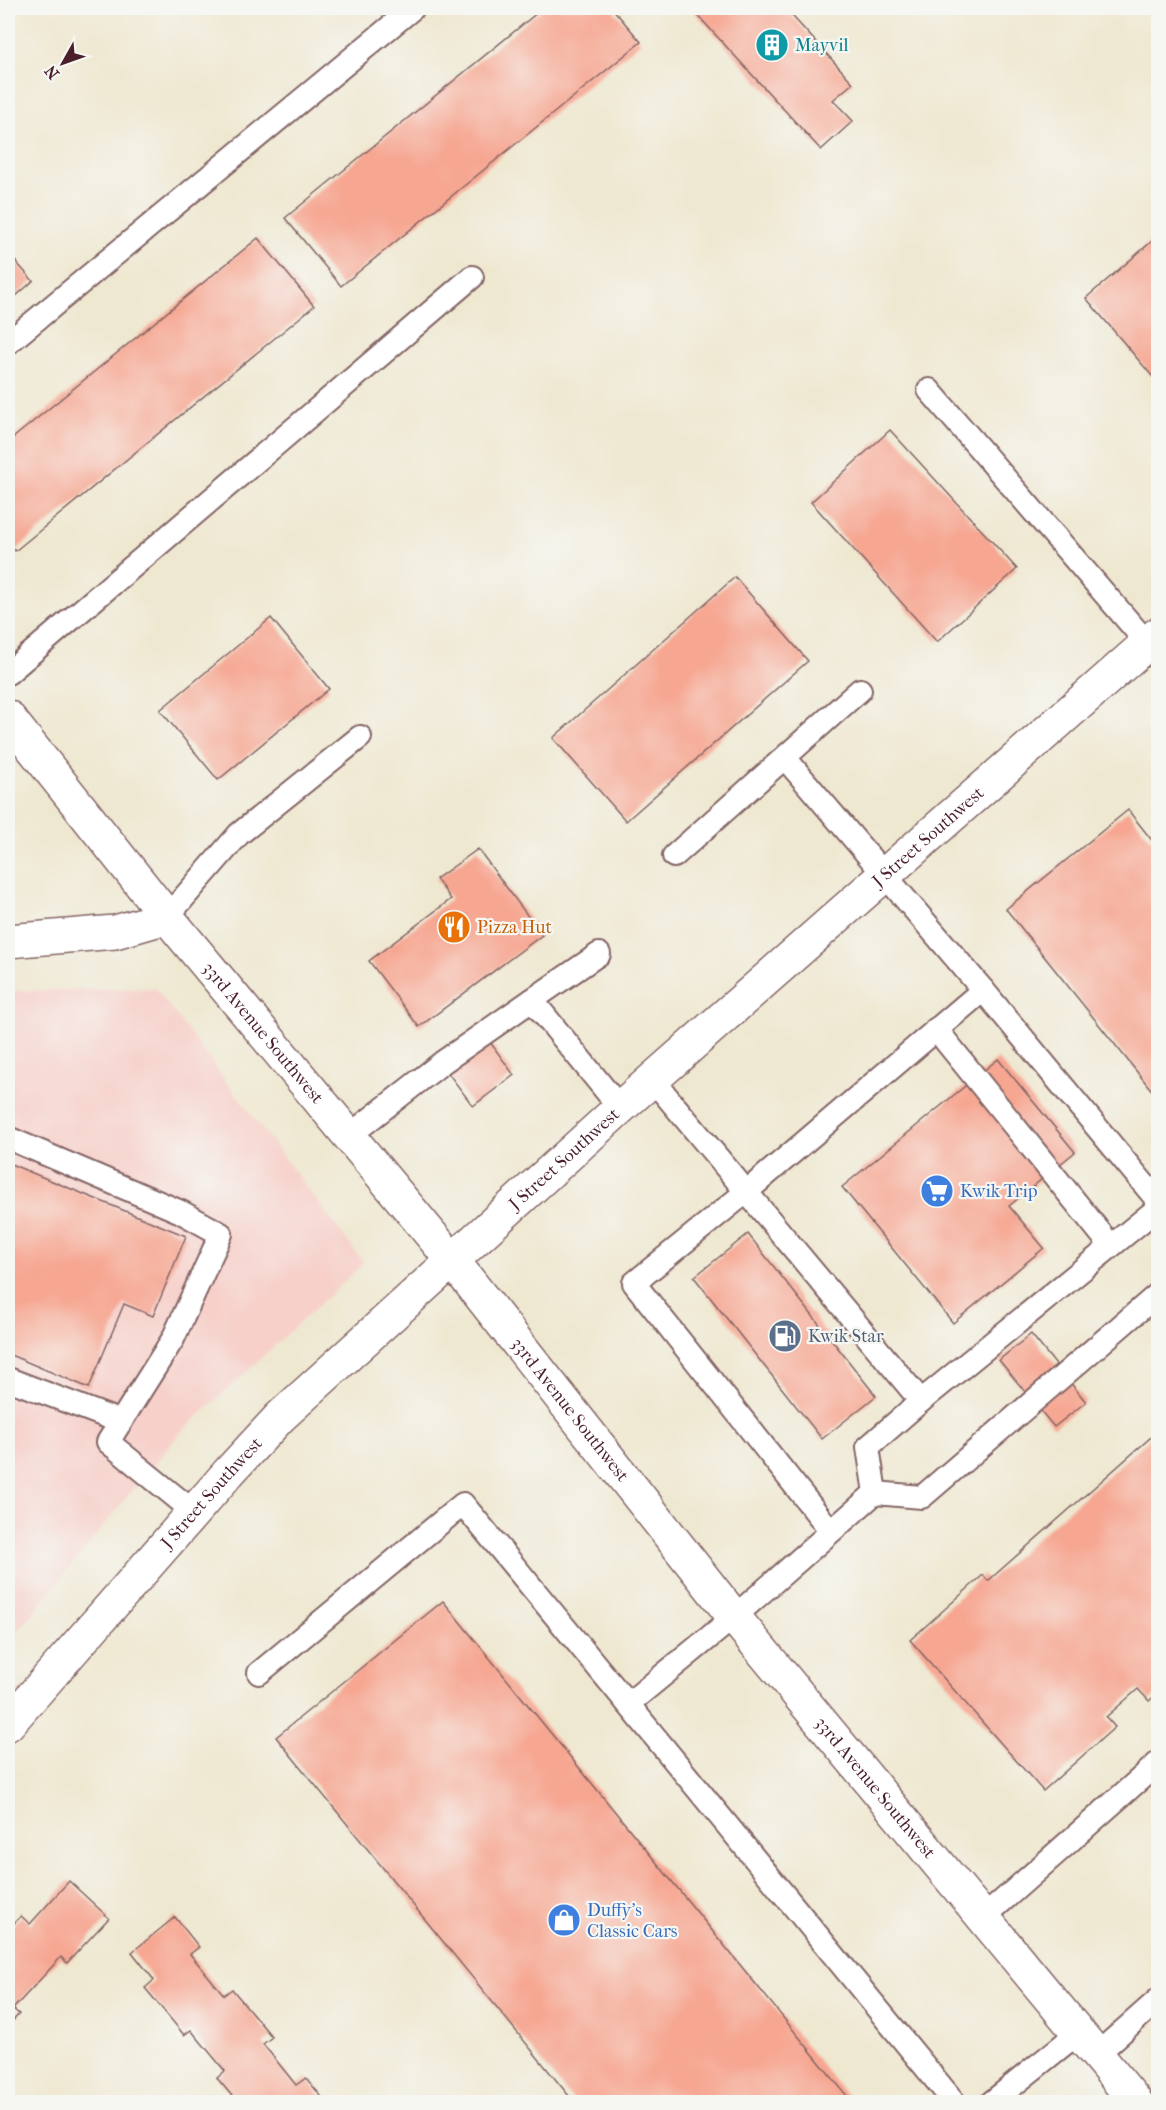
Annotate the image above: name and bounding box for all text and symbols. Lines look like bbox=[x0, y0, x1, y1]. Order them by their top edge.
building icon: Mayvil bbox=[754, 27, 790, 63]
north arrow bbox=[33, 33, 93, 93]
place label: Mayvil bbox=[795, 35, 848, 56]
text: N bbox=[40, 61, 63, 83]
street label: J Street Southwest bbox=[867, 782, 989, 893]
restaurant icon: Pizza Hut bbox=[436, 909, 472, 945]
place label: Pizza Hut bbox=[477, 917, 552, 938]
street label: 33rd Avenue Southwest bbox=[198, 958, 328, 1108]
street label: J Street Southwest bbox=[503, 1103, 624, 1216]
supermarket icon: Kwik Trip bbox=[919, 1173, 955, 1209]
place label: Kwik Trip bbox=[960, 1181, 1038, 1202]
fuel station icon: Kwik Star bbox=[767, 1318, 803, 1354]
place label: Kwik Star bbox=[808, 1326, 884, 1347]
street label: 33rd Avenue Southwest bbox=[507, 1334, 633, 1486]
street label: J Street Southwest bbox=[156, 1433, 267, 1554]
street label: 33rd Avenue Southwest bbox=[810, 1713, 940, 1863]
place label: Duffy's Classic Cars bbox=[587, 1900, 678, 1942]
shop icon: Duffy's Classic Cars bbox=[546, 1902, 582, 1938]

